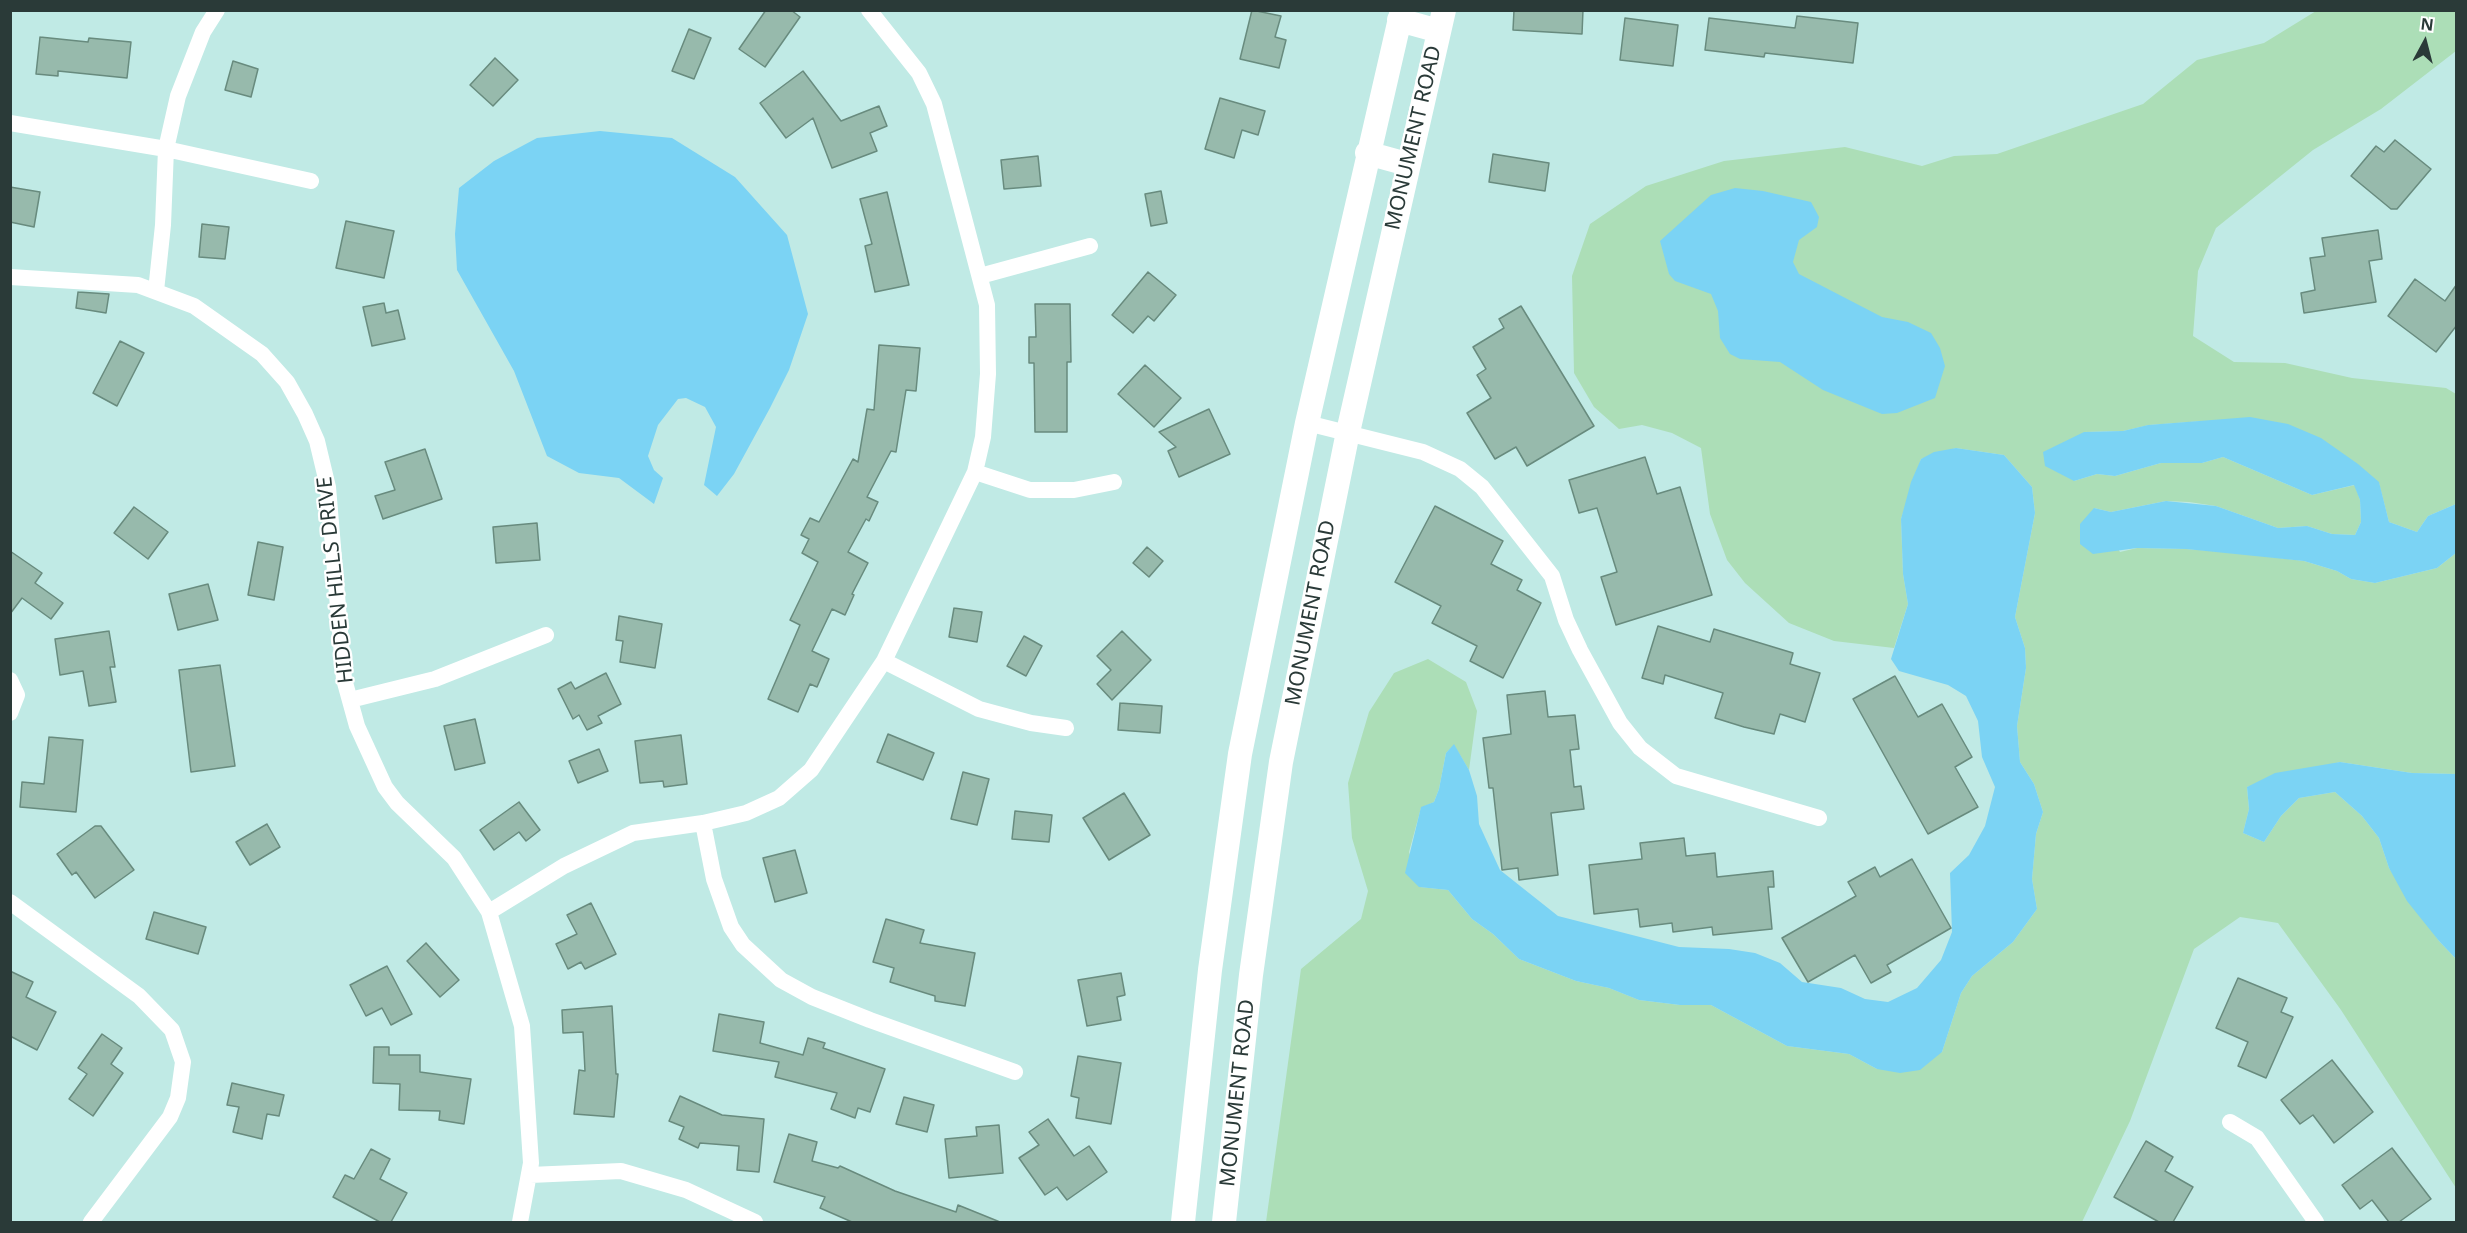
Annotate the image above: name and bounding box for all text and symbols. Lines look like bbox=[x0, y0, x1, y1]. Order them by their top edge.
north arrow bbox=[2395, 12, 2455, 72]
text: N bbox=[2419, 12, 2435, 36]
street label: MONUMENT ROAD bbox=[1381, 43, 1447, 233]
street label: HIDDEN HILLS DRIVE bbox=[313, 475, 359, 685]
street label: MONUMENT ROAD bbox=[1281, 518, 1341, 708]
street label: MONUMENT ROAD bbox=[1216, 998, 1260, 1188]

